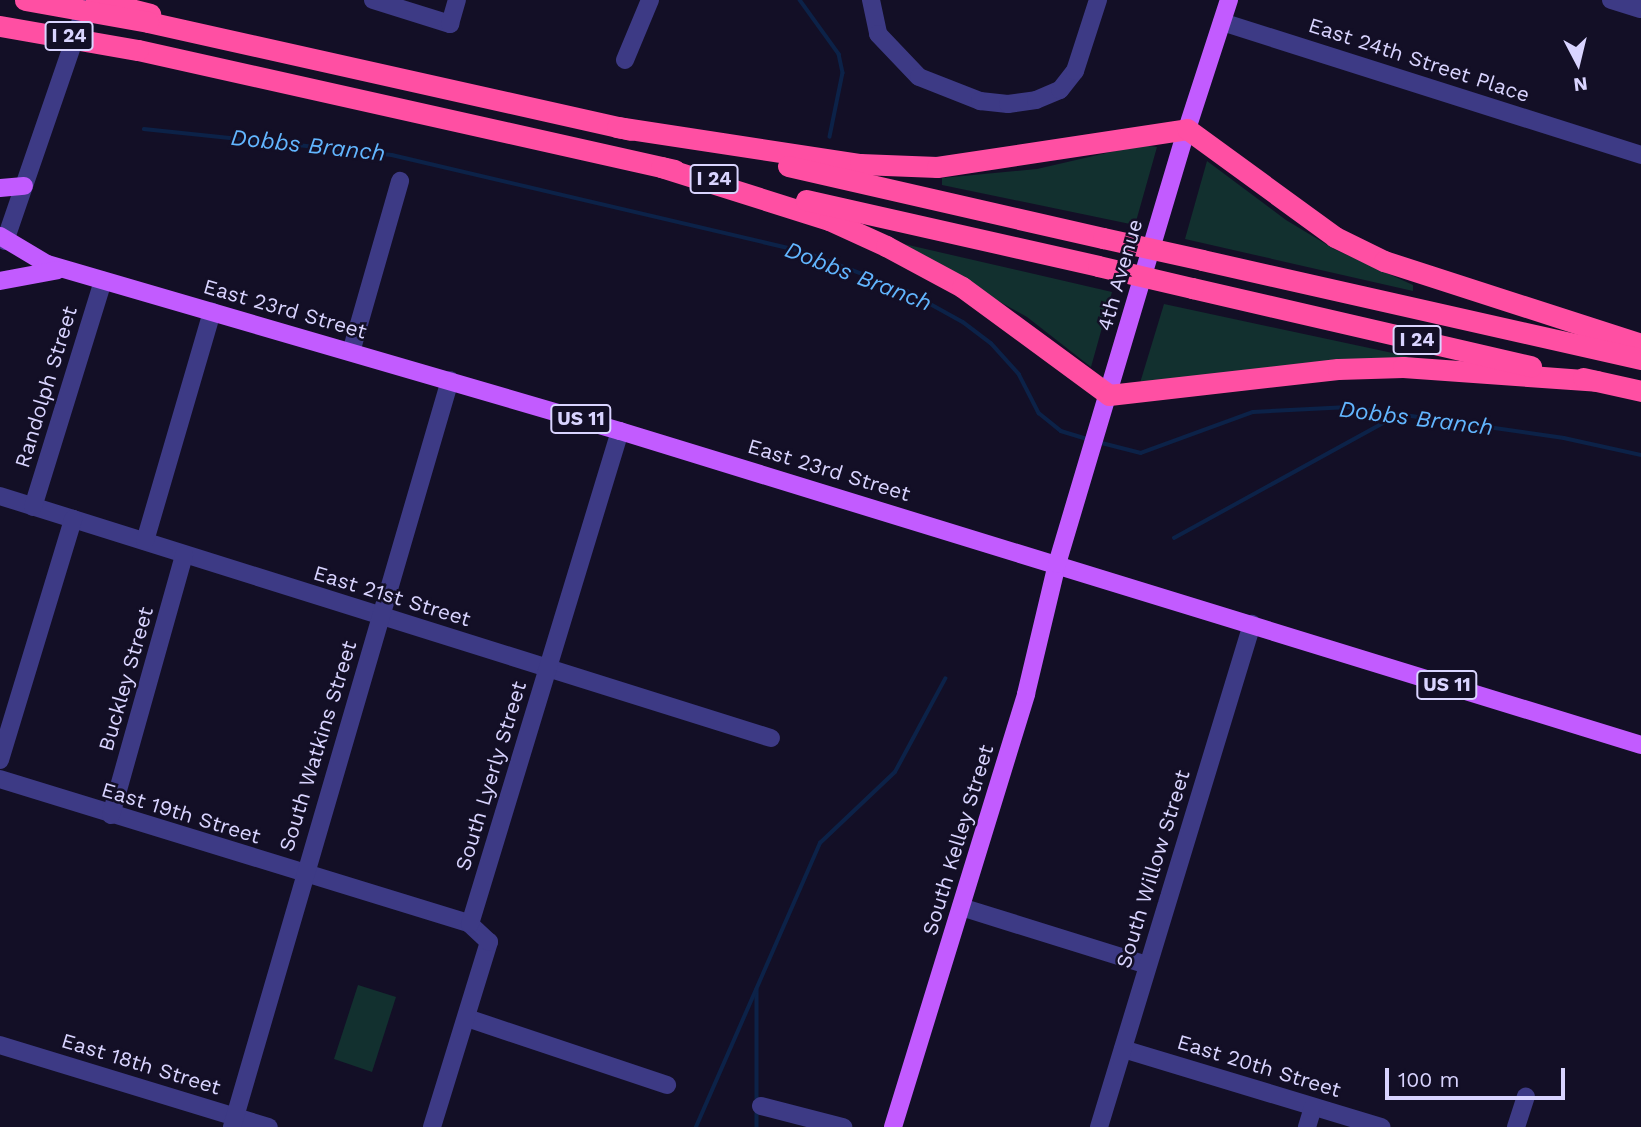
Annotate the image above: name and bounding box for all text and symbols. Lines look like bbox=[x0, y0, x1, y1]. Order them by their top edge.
street label: East 24th Street Place bbox=[1305, 12, 1533, 108]
road number: I 24 bbox=[44, 20, 94, 52]
north arrow bbox=[1543, 28, 1613, 98]
text: N bbox=[1572, 72, 1589, 97]
water label: Dobbs Branch bbox=[229, 124, 387, 168]
road number: I 24 bbox=[690, 164, 738, 195]
street label: 4th Avenue bbox=[1092, 216, 1148, 334]
water label: Dobbs Branch bbox=[781, 236, 935, 318]
street label: East 23rd Street bbox=[201, 274, 369, 344]
street label: Randolph Street bbox=[9, 303, 83, 471]
road number: I 24 bbox=[1392, 324, 1442, 356]
water label: Dobbs Branch bbox=[1337, 396, 1495, 442]
road number: US 11 bbox=[550, 404, 612, 434]
street label: East 23rd Street bbox=[745, 433, 913, 507]
street label: East 21st Street bbox=[310, 560, 474, 632]
street label: Buckley Street bbox=[93, 604, 159, 754]
street label: South Watkins Street bbox=[274, 637, 362, 855]
road number: US 11 bbox=[1416, 670, 1478, 700]
street label: South Lyerly Street bbox=[450, 678, 532, 874]
street label: South Kelley Street bbox=[917, 741, 999, 939]
street label: South Willow Street bbox=[1111, 766, 1195, 972]
street label: East 19th Street bbox=[98, 777, 264, 849]
street label: East 18th Street bbox=[58, 1028, 224, 1100]
street label: East 20th Street bbox=[1174, 1029, 1344, 1103]
scale bar bbox=[1389, 1054, 1569, 1098]
text: 100 m bbox=[1398, 1067, 1460, 1092]

